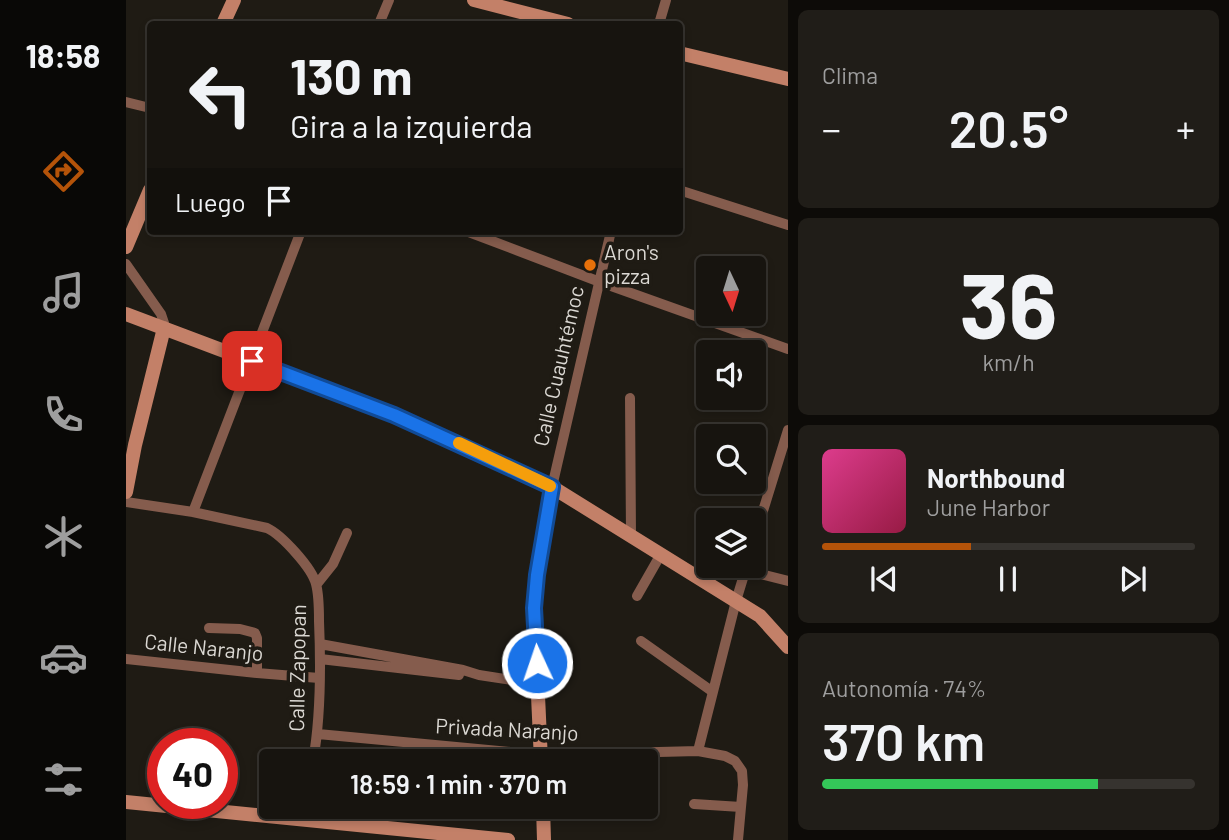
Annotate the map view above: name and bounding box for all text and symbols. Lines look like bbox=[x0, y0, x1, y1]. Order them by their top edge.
text: 18:58 bbox=[26, 36, 100, 74]
text: 130 m bbox=[290, 46, 412, 105]
icon: left bbox=[175, 49, 266, 140]
text: Clima bbox=[822, 61, 878, 89]
text: 20.5° bbox=[949, 96, 1068, 158]
text: − bbox=[822, 105, 841, 151]
text: + bbox=[1176, 105, 1195, 151]
text: Gira a la izquierda bbox=[290, 106, 533, 144]
icon: directions bbox=[39, 147, 88, 196]
icon: arrive bbox=[260, 182, 298, 220]
text: Luego bbox=[175, 186, 246, 217]
place label: Aron's pizza bbox=[604, 239, 659, 288]
text: 36 bbox=[959, 248, 1058, 357]
north arrow bbox=[696, 256, 766, 326]
map controls bbox=[696, 256, 766, 578]
marker: Aron's pizza bbox=[582, 257, 598, 273]
icon: music bbox=[39, 268, 88, 317]
street label: Calle Cuauhtémoc bbox=[527, 283, 588, 448]
pin bbox=[222, 331, 282, 391]
button: sound bbox=[696, 340, 766, 410]
icon: arrive bbox=[233, 342, 271, 380]
text: km/h bbox=[982, 348, 1035, 376]
icon: phone bbox=[39, 390, 88, 439]
button: search bbox=[696, 424, 766, 494]
text: Northbound bbox=[927, 462, 1065, 493]
text: June Harbor bbox=[927, 493, 1050, 521]
button: layers bbox=[696, 508, 766, 578]
icon: climate bbox=[39, 512, 88, 561]
icon: previous bbox=[865, 560, 903, 598]
icon: pause bbox=[989, 560, 1027, 598]
icon: next bbox=[1114, 560, 1152, 598]
street label: Calle Zapopan bbox=[283, 604, 310, 732]
position arrow bbox=[500, 626, 574, 700]
street label: Calle Naranjo bbox=[143, 628, 265, 665]
icon: car bbox=[39, 633, 88, 682]
text: Autonomía · 74% bbox=[822, 674, 986, 702]
text: 370 km bbox=[822, 709, 985, 771]
street label: Privada Naranjo bbox=[435, 712, 579, 745]
speed limit sign: 40 bbox=[147, 728, 238, 819]
icon: filters bbox=[39, 755, 88, 804]
text: 18:59 · 1 min · 370 m bbox=[350, 768, 567, 799]

